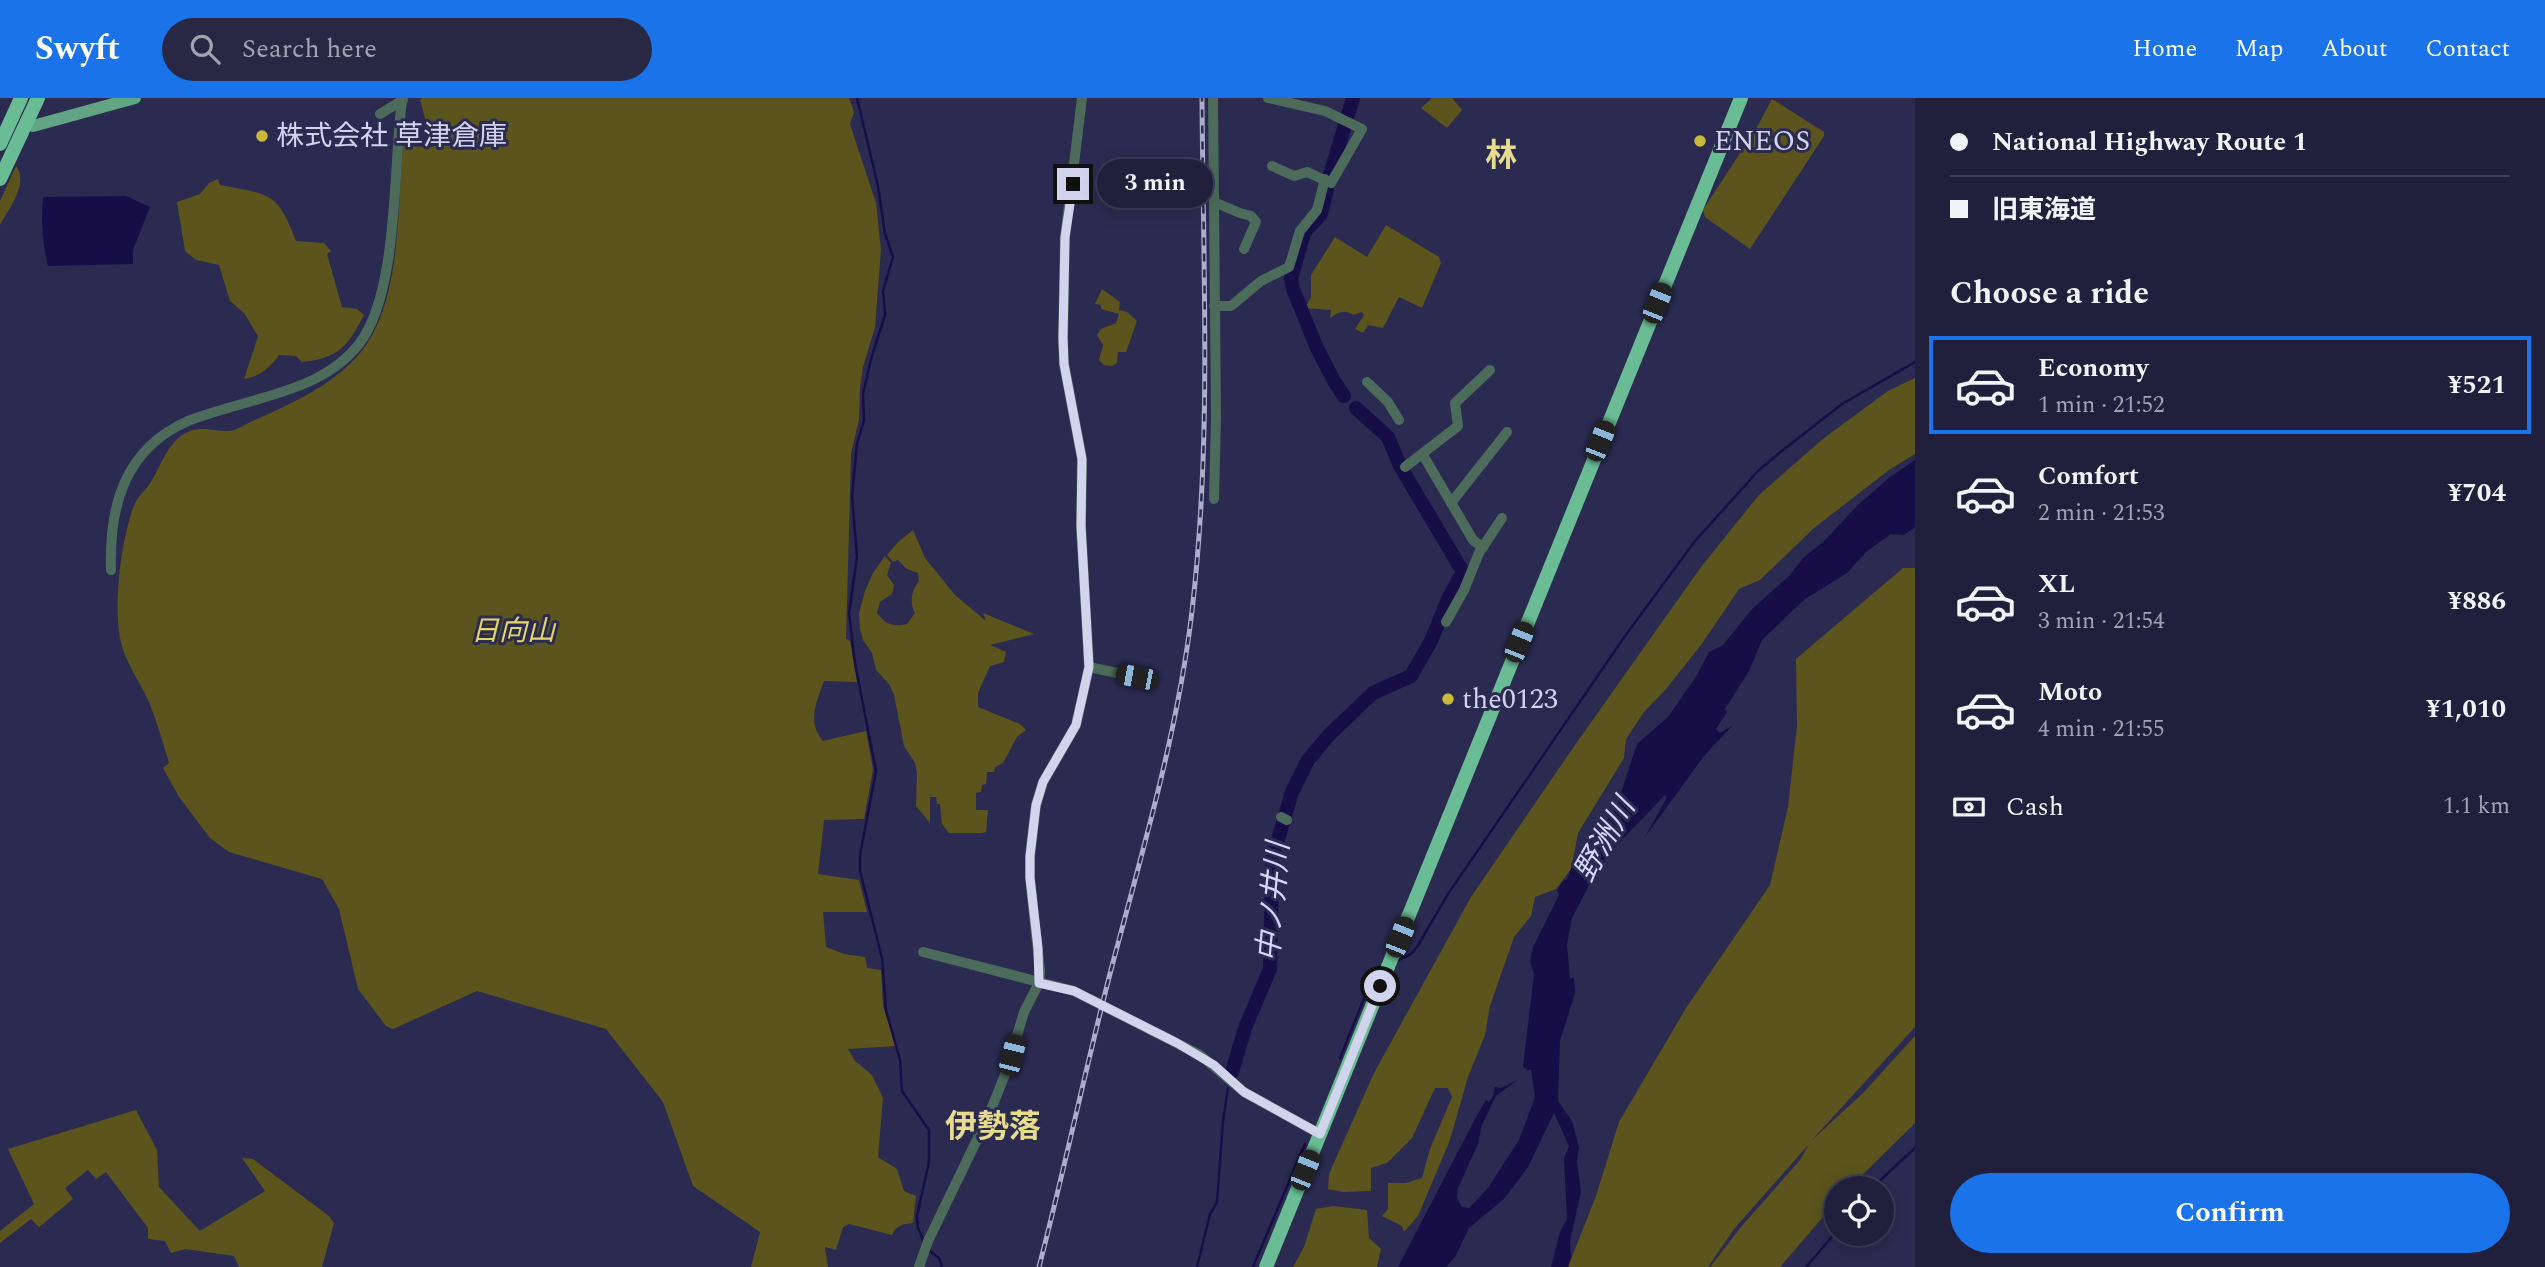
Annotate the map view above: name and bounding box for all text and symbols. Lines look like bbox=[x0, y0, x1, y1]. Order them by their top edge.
search box bbox=[162, 18, 652, 81]
text: Swyft bbox=[35, 24, 120, 74]
text: Search here bbox=[242, 29, 377, 69]
icon: search bbox=[186, 30, 224, 68]
text: Home bbox=[2132, 31, 2197, 67]
text: Map bbox=[2235, 31, 2283, 67]
text: About bbox=[2321, 31, 2387, 67]
text: Contact bbox=[2425, 31, 2510, 67]
place label: 株式会社 草津倉庫 bbox=[276, 115, 507, 158]
place label: ENEOS bbox=[1714, 120, 1810, 163]
text: National Highway Route 1 bbox=[1992, 122, 2307, 162]
marker: 株式会社 草津倉庫 bbox=[254, 128, 270, 144]
district label: 林 bbox=[1485, 132, 1517, 181]
marker: ENEOS bbox=[1692, 133, 1708, 149]
callout: 3 min bbox=[1098, 160, 1213, 208]
text: 3 min bbox=[1124, 166, 1186, 201]
route end bbox=[1057, 168, 1089, 200]
text: 旧東海道 bbox=[1992, 190, 2096, 230]
text: Choose a ride bbox=[1950, 269, 2149, 318]
car bbox=[1640, 280, 1675, 326]
text: Economy bbox=[2038, 348, 2148, 388]
icon: car bbox=[1954, 354, 2017, 417]
text: ¥521 bbox=[2448, 365, 2506, 405]
text: 1 min · 21:52 bbox=[2038, 388, 2165, 423]
car bbox=[1583, 418, 1618, 464]
text: Comfort bbox=[2038, 456, 2139, 496]
icon: car bbox=[1954, 462, 2017, 525]
text: ¥704 bbox=[2448, 473, 2506, 513]
text: 2 min · 21:53 bbox=[2038, 496, 2165, 531]
text: XL bbox=[2038, 564, 2075, 604]
icon: car bbox=[1954, 570, 2017, 633]
text: ¥886 bbox=[2448, 581, 2506, 621]
text: 3 min · 21:54 bbox=[2038, 604, 2165, 639]
park label: 日向山 bbox=[471, 610, 557, 653]
car bbox=[1502, 619, 1537, 665]
car bbox=[1114, 663, 1159, 691]
text: Moto bbox=[2038, 672, 2102, 712]
place label: the0123 bbox=[1462, 678, 1558, 721]
icon: car bbox=[1954, 678, 2017, 741]
text: ¥1,010 bbox=[2426, 689, 2506, 729]
marker: the0123 bbox=[1440, 691, 1456, 707]
text: 4 min · 21:55 bbox=[2038, 712, 2165, 747]
water label: 野洲川 bbox=[1563, 787, 1649, 890]
text: Cash bbox=[2006, 787, 2064, 827]
icon: cash bbox=[1950, 788, 1988, 826]
text: 1.1 km bbox=[2443, 789, 2510, 824]
water label: 中ノ井川 bbox=[1246, 837, 1302, 964]
car bbox=[1383, 914, 1418, 960]
route start bbox=[1364, 970, 1396, 1002]
car bbox=[997, 1032, 1028, 1078]
district label: 伊勢落 bbox=[945, 1103, 1041, 1152]
car bbox=[1288, 1147, 1323, 1193]
button: Confirm bbox=[1950, 1173, 2510, 1253]
map controls bbox=[1824, 1176, 1894, 1246]
button: locate bbox=[1824, 1176, 1894, 1246]

